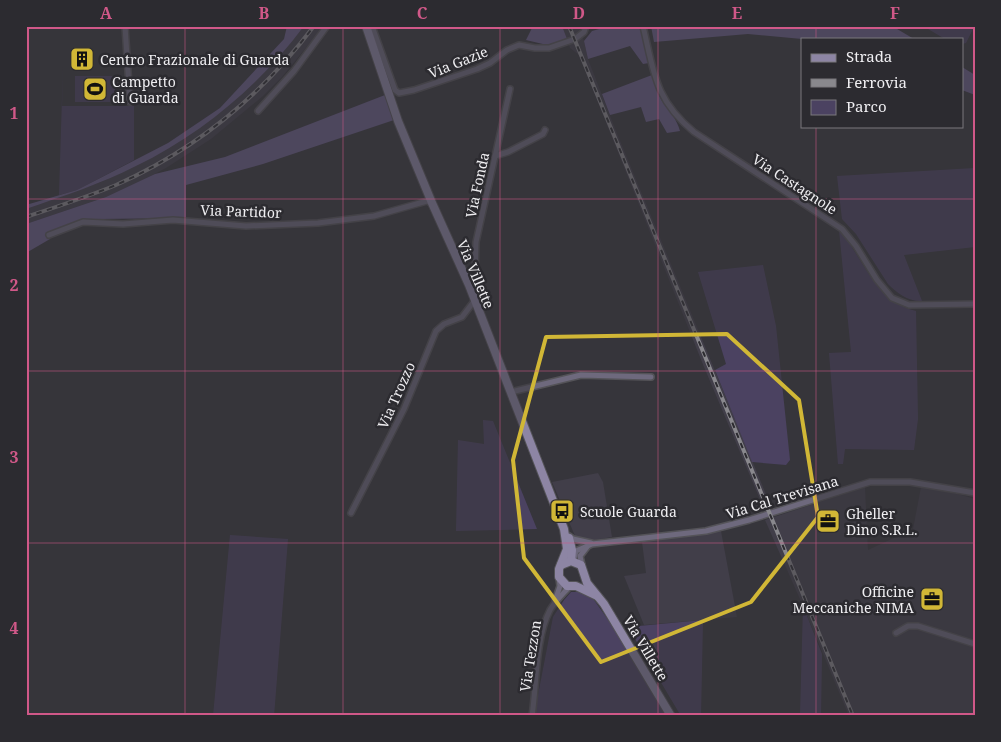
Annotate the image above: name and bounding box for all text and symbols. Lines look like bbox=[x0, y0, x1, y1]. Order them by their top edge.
text: A bbox=[100, 2, 113, 24]
text: B bbox=[259, 2, 270, 24]
text: C bbox=[417, 2, 428, 24]
text: D bbox=[573, 2, 585, 24]
text: E bbox=[732, 2, 742, 24]
text: F bbox=[890, 2, 900, 24]
legend bbox=[801, 38, 964, 128]
street label: Via Gazie bbox=[425, 41, 491, 83]
building icon: Centro Frazionale di Guarda bbox=[69, 46, 95, 72]
text: Strada bbox=[846, 46, 892, 66]
place label: Centro Frazionale di Guarda bbox=[100, 50, 290, 69]
place label: Campetto di Guarda bbox=[112, 72, 179, 107]
text: Ferrovia bbox=[846, 72, 907, 92]
sports icon: Campetto di Guarda bbox=[82, 76, 108, 102]
text: Parco bbox=[846, 96, 887, 116]
text: 1 bbox=[9, 102, 19, 124]
street label: Via Castagnole bbox=[749, 149, 841, 219]
street label: Via Fonda bbox=[461, 150, 493, 220]
street label: Via Partidor bbox=[200, 200, 282, 222]
street label: Via Villette bbox=[453, 237, 499, 311]
text: 2 bbox=[9, 274, 19, 296]
street label: Via Trozzo bbox=[373, 359, 419, 431]
text: 3 bbox=[9, 446, 19, 468]
street label: Via Cal Trevisana bbox=[724, 471, 840, 523]
bus stop icon: Scuole Guarda bbox=[549, 498, 575, 524]
place label: Scuole Guarda bbox=[580, 502, 677, 521]
place label: Gheller Dino S.R.L. bbox=[846, 504, 917, 539]
office icon: Gheller Dino S.R.L. bbox=[815, 508, 841, 534]
place label: Officine Meccaniche NIMA bbox=[792, 582, 914, 617]
office icon: Officine Meccaniche NIMA bbox=[919, 586, 945, 612]
street label: Via Villette bbox=[619, 612, 673, 684]
text: 4 bbox=[9, 617, 19, 639]
street label: Via Tezzon bbox=[515, 619, 545, 693]

